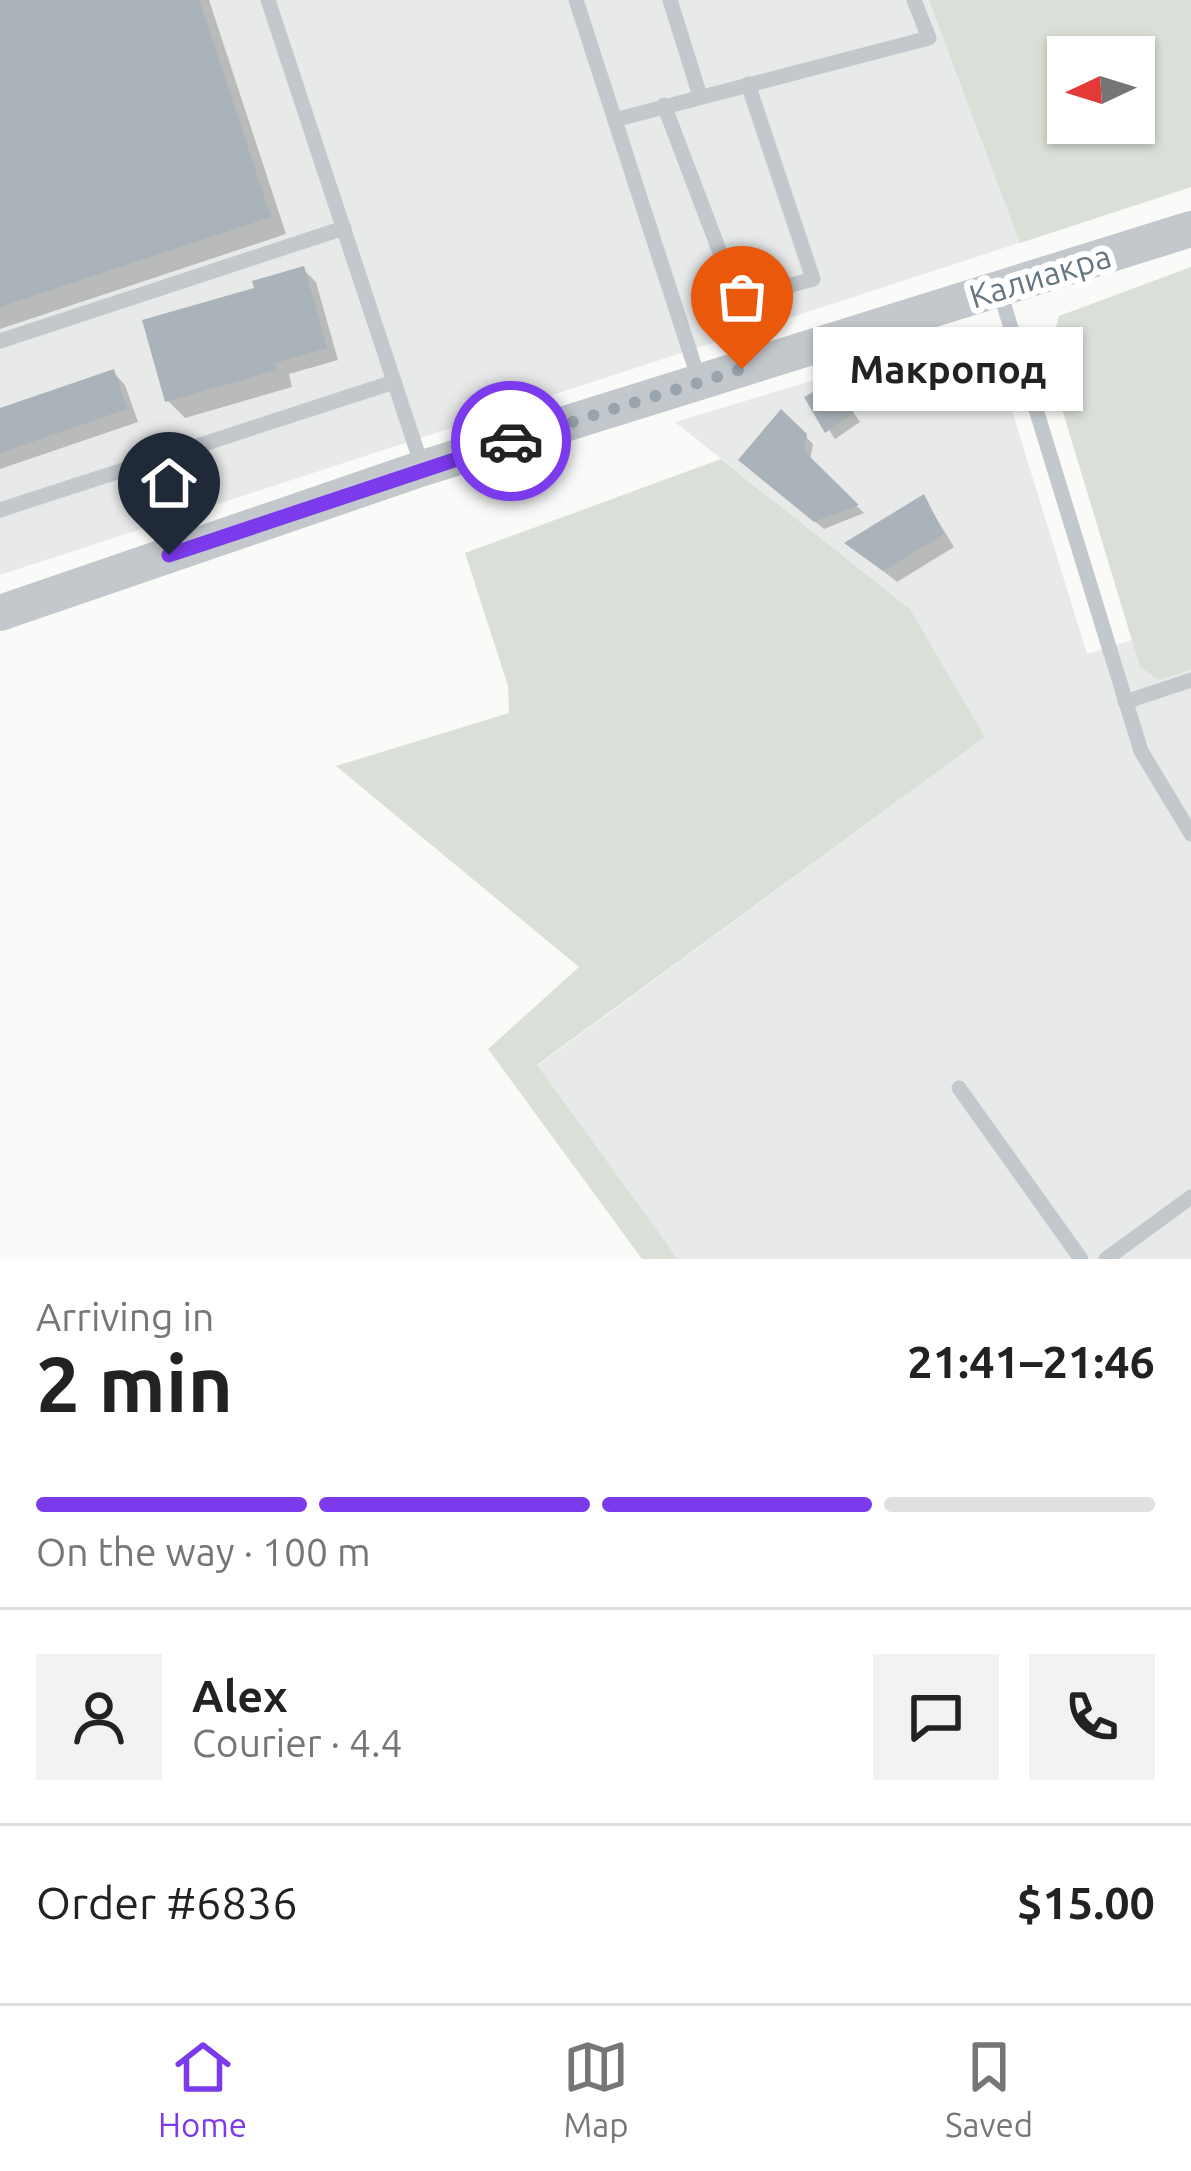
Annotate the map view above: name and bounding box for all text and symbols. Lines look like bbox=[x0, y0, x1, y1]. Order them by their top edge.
north arrow bbox=[1047, 36, 1155, 144]
map controls bbox=[1047, 36, 1155, 144]
street label: Калиакра bbox=[965, 236, 1115, 315]
pin bbox=[691, 246, 793, 369]
icon: bag bbox=[709, 264, 775, 330]
callout: Макропод bbox=[814, 327, 1084, 411]
text: Макропод bbox=[850, 347, 1046, 390]
courier bbox=[451, 381, 571, 501]
icon: car bbox=[478, 408, 544, 474]
pin bbox=[118, 432, 220, 555]
icon: home bbox=[136, 450, 202, 516]
text: Arriving in bbox=[36, 1295, 214, 1338]
text: 21:41–21:46 bbox=[907, 1336, 1155, 1387]
text: 2 min bbox=[36, 1339, 233, 1427]
text: On the way · 100 m bbox=[36, 1530, 371, 1573]
button: person bbox=[36, 1654, 162, 1780]
button: chat bbox=[873, 1654, 999, 1780]
button: phone bbox=[1029, 1654, 1155, 1780]
text: Alex bbox=[192, 1670, 288, 1721]
text: Courier · 4.4 bbox=[192, 1721, 403, 1764]
text: Order #6836 bbox=[36, 1877, 298, 1928]
text: $15.00 bbox=[1017, 1877, 1155, 1928]
tab: Home bbox=[158, 2034, 247, 2143]
tab: Map bbox=[563, 2034, 629, 2143]
tab: Saved bbox=[945, 2034, 1033, 2143]

